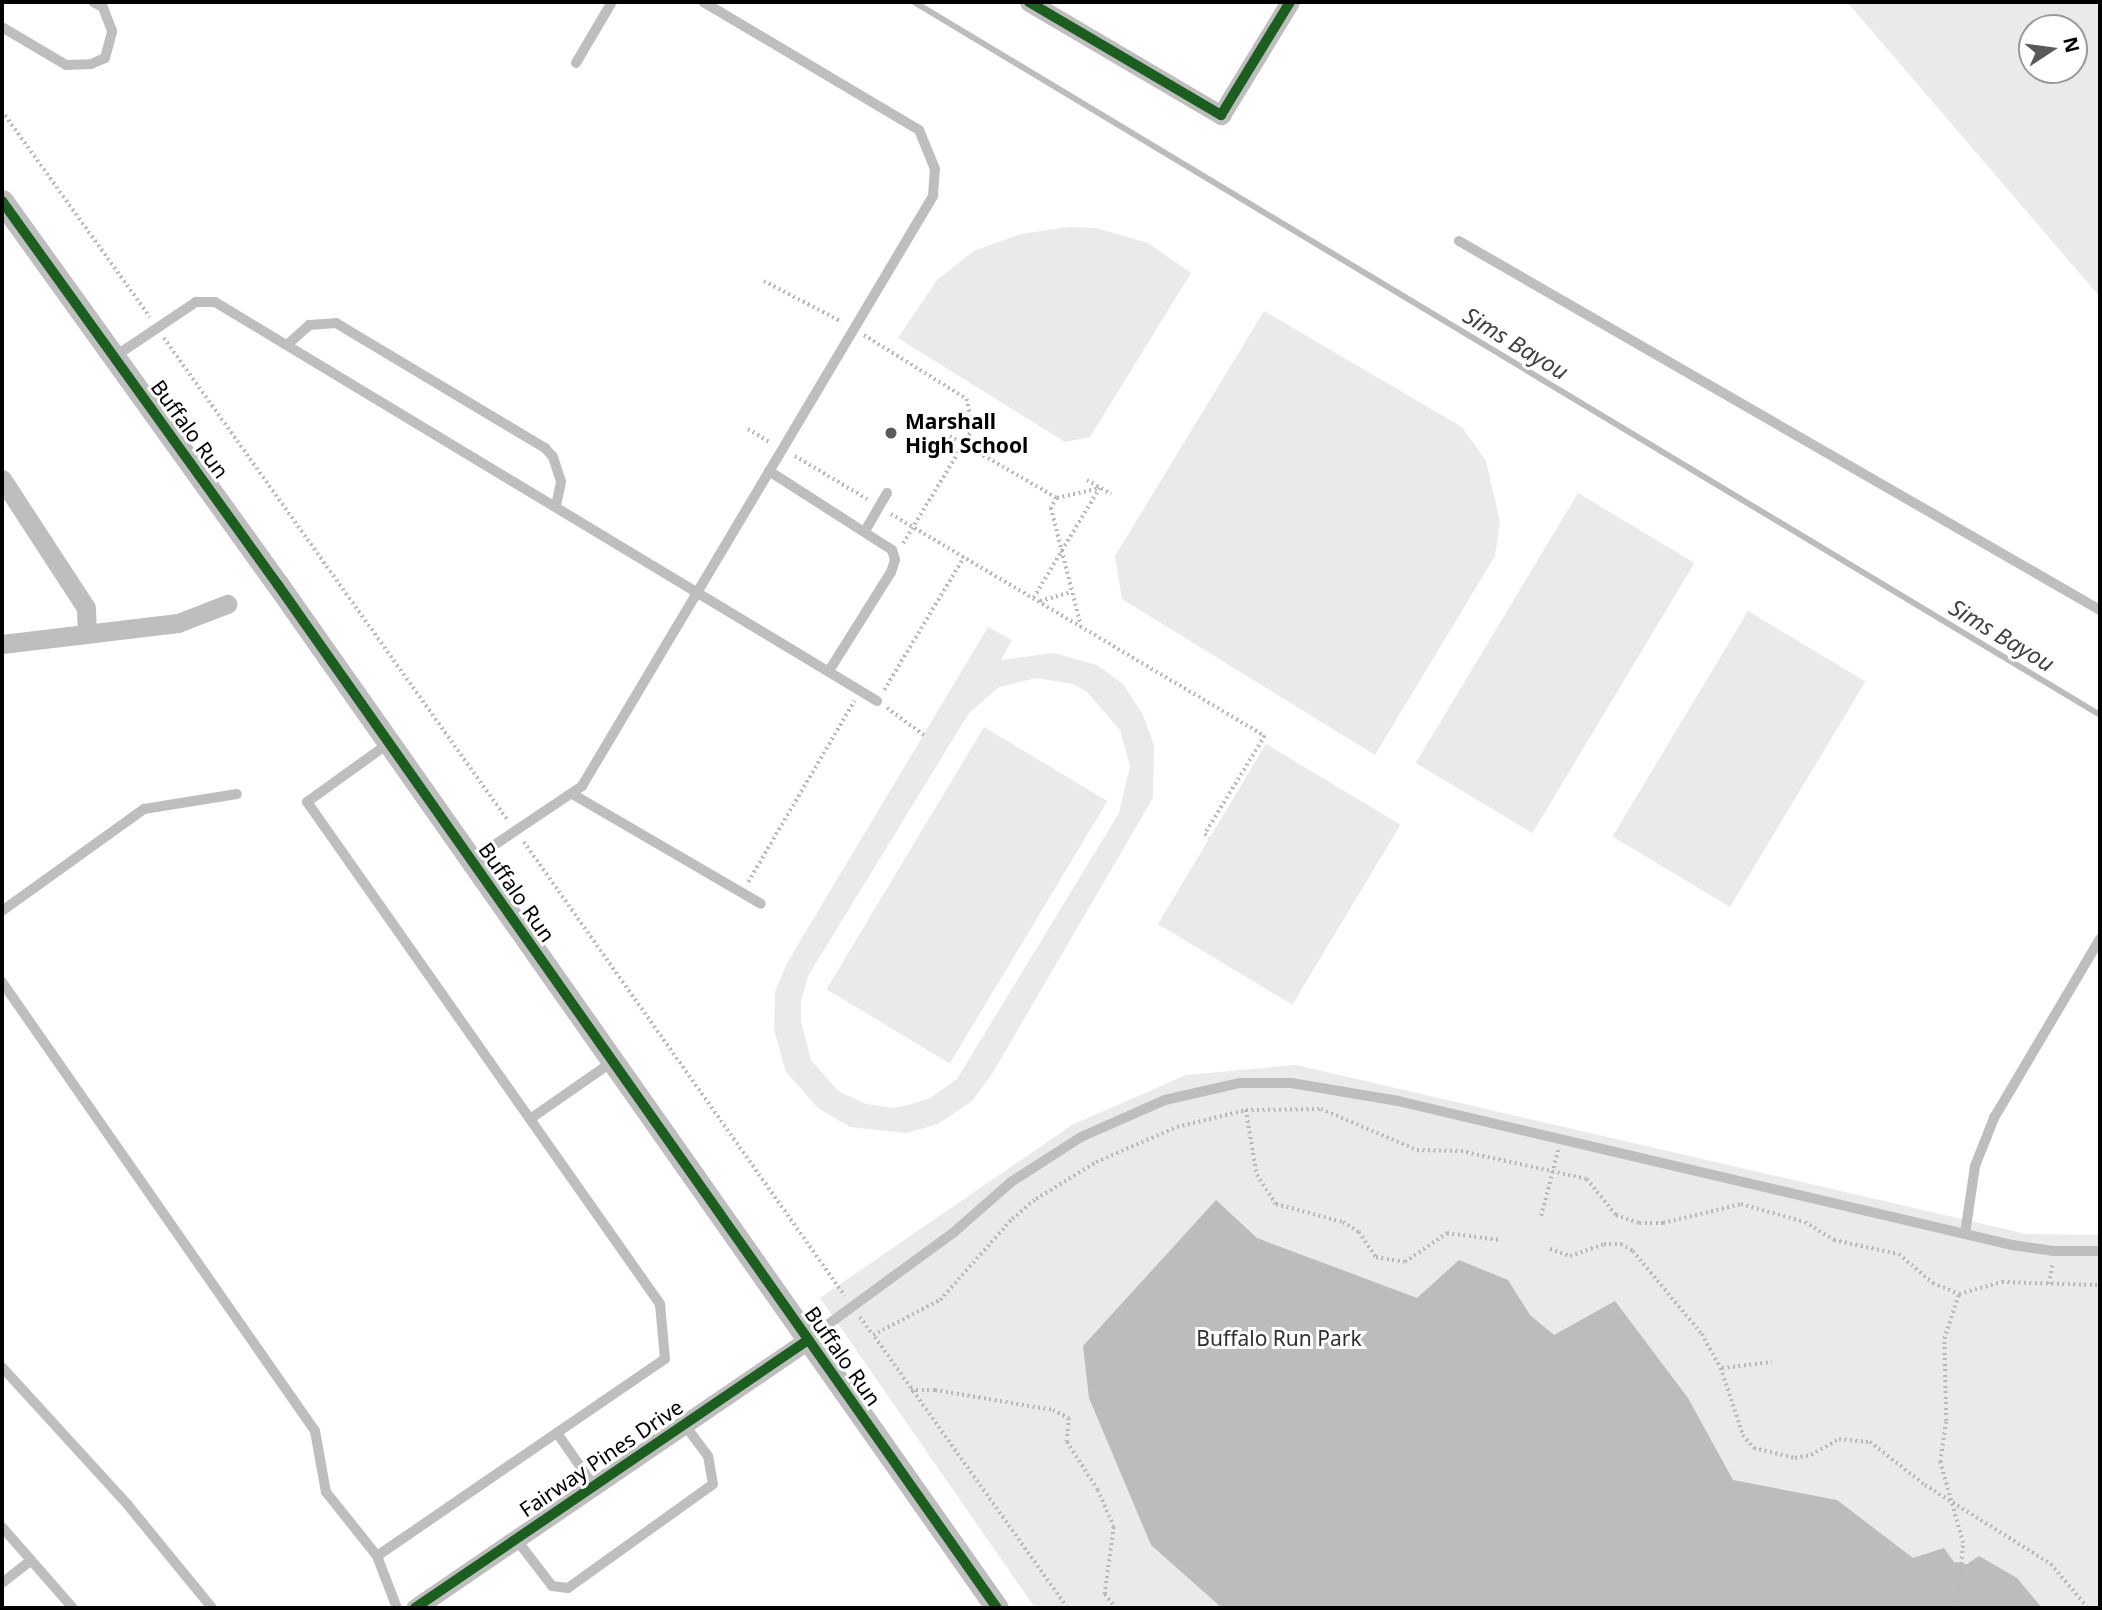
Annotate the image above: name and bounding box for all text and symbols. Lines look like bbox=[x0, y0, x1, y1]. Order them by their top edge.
north arrow bbox=[2018, 14, 2088, 84]
text: N bbox=[2057, 34, 2086, 55]
water label: Sims Bayou bbox=[1459, 301, 1573, 385]
street label: Buffalo Run bbox=[146, 375, 234, 483]
place label: Marshall High School bbox=[905, 408, 1028, 458]
marker: Marshall High School bbox=[883, 425, 899, 441]
water label: Sims Bayou bbox=[1945, 593, 2059, 677]
street label: Buffalo Run bbox=[474, 837, 560, 947]
street label: Buffalo Run bbox=[800, 1301, 886, 1411]
park label: Buffalo Run Park bbox=[1196, 1325, 1362, 1351]
street label: Fairway Pines Drive bbox=[515, 1394, 687, 1522]

